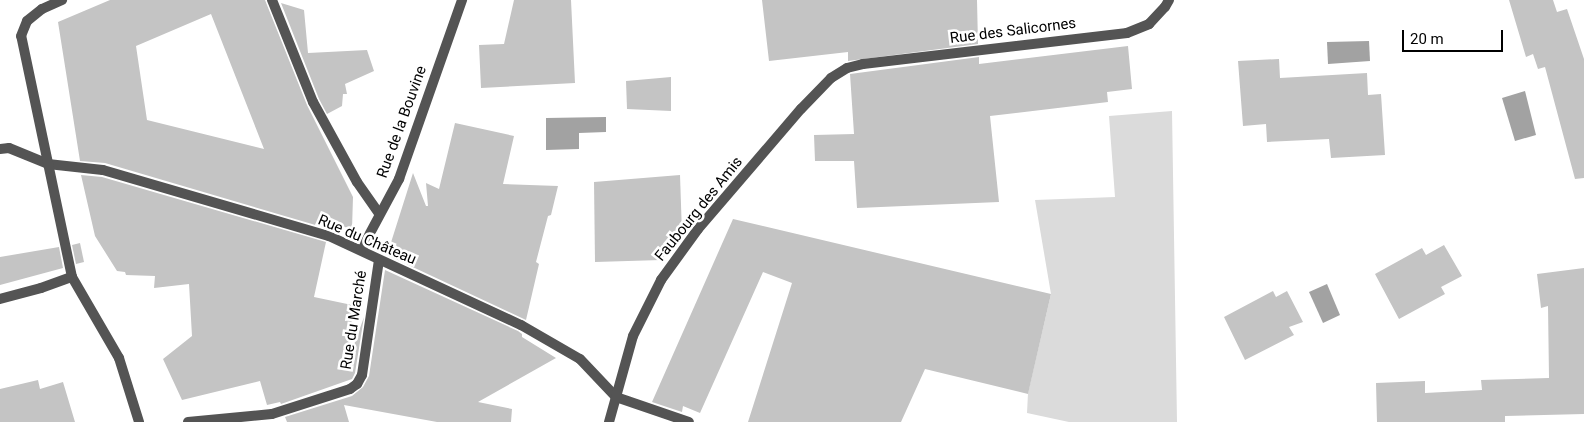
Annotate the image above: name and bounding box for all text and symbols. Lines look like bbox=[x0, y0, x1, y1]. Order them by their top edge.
street label: Rue des Salicornes bbox=[949, 14, 1077, 48]
scale bar bbox=[1404, 20, 1505, 52]
text: 20 m bbox=[1410, 30, 1444, 48]
street label: Rue de la Bouvine bbox=[373, 63, 431, 181]
street label: Faubourg des Amis bbox=[651, 153, 747, 265]
street label: Rue du Château bbox=[315, 211, 419, 269]
street label: Rue du Marché bbox=[337, 269, 371, 371]

